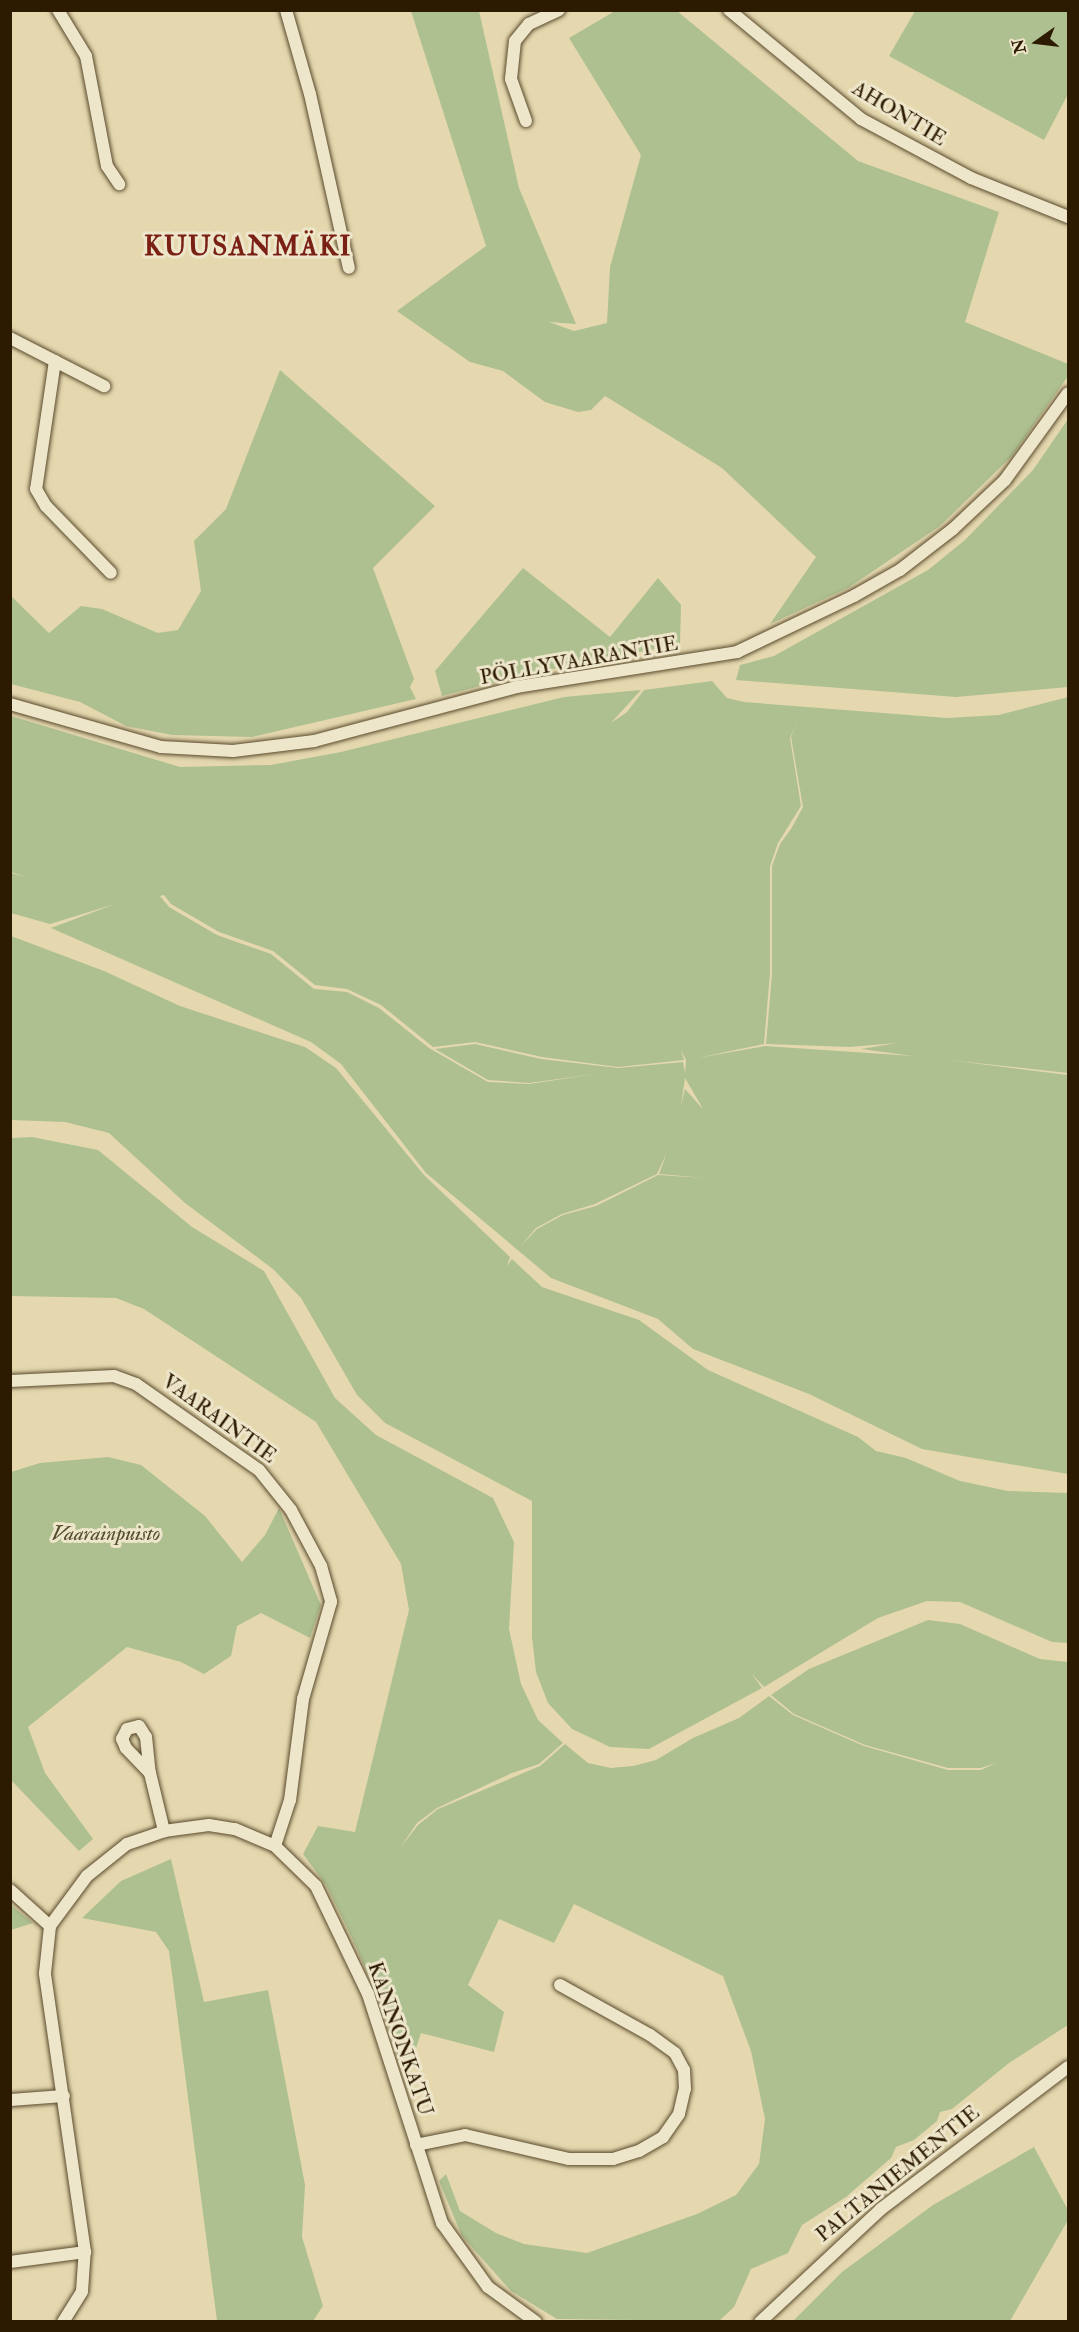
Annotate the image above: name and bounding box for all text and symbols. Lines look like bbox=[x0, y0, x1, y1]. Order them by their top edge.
north arrow bbox=[1007, 12, 1067, 72]
text: N bbox=[1008, 37, 1031, 56]
street label: AHONTIE bbox=[847, 76, 951, 152]
district label: KUUSANMÄKI bbox=[144, 231, 352, 263]
street label: PÖLLYVAARANTIE bbox=[478, 631, 680, 691]
street label: VAARAINTIE bbox=[157, 1369, 281, 1469]
park label: Vaarainpuisto bbox=[52, 1521, 160, 1547]
street label: KANNONKATU bbox=[362, 1959, 438, 2119]
street label: PALTANIEMENTIE bbox=[811, 2100, 985, 2248]

